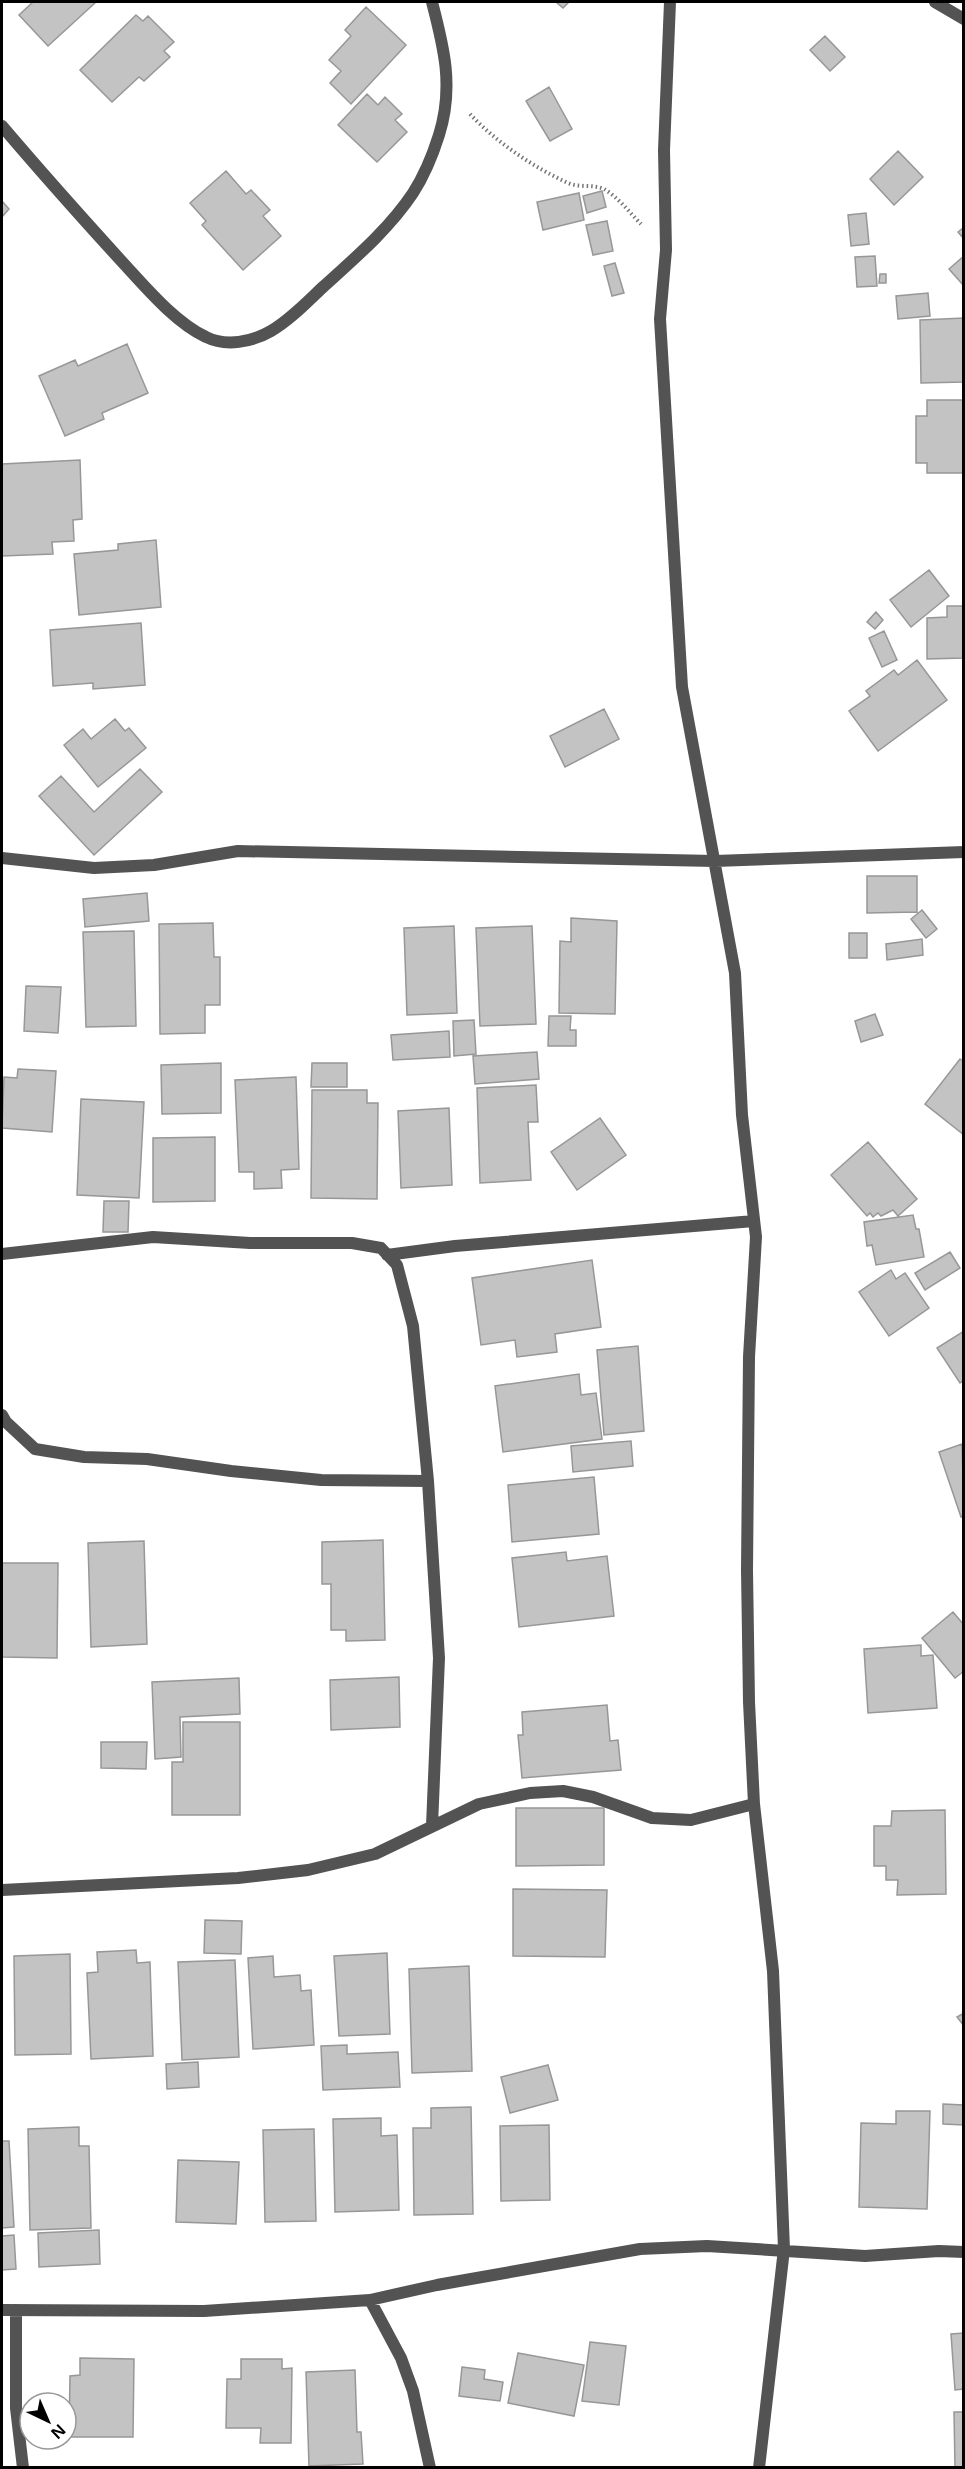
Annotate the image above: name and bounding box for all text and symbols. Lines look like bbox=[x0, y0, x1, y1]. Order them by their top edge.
north arrow bbox=[18, 2391, 78, 2451]
text: N bbox=[46, 2419, 71, 2444]

